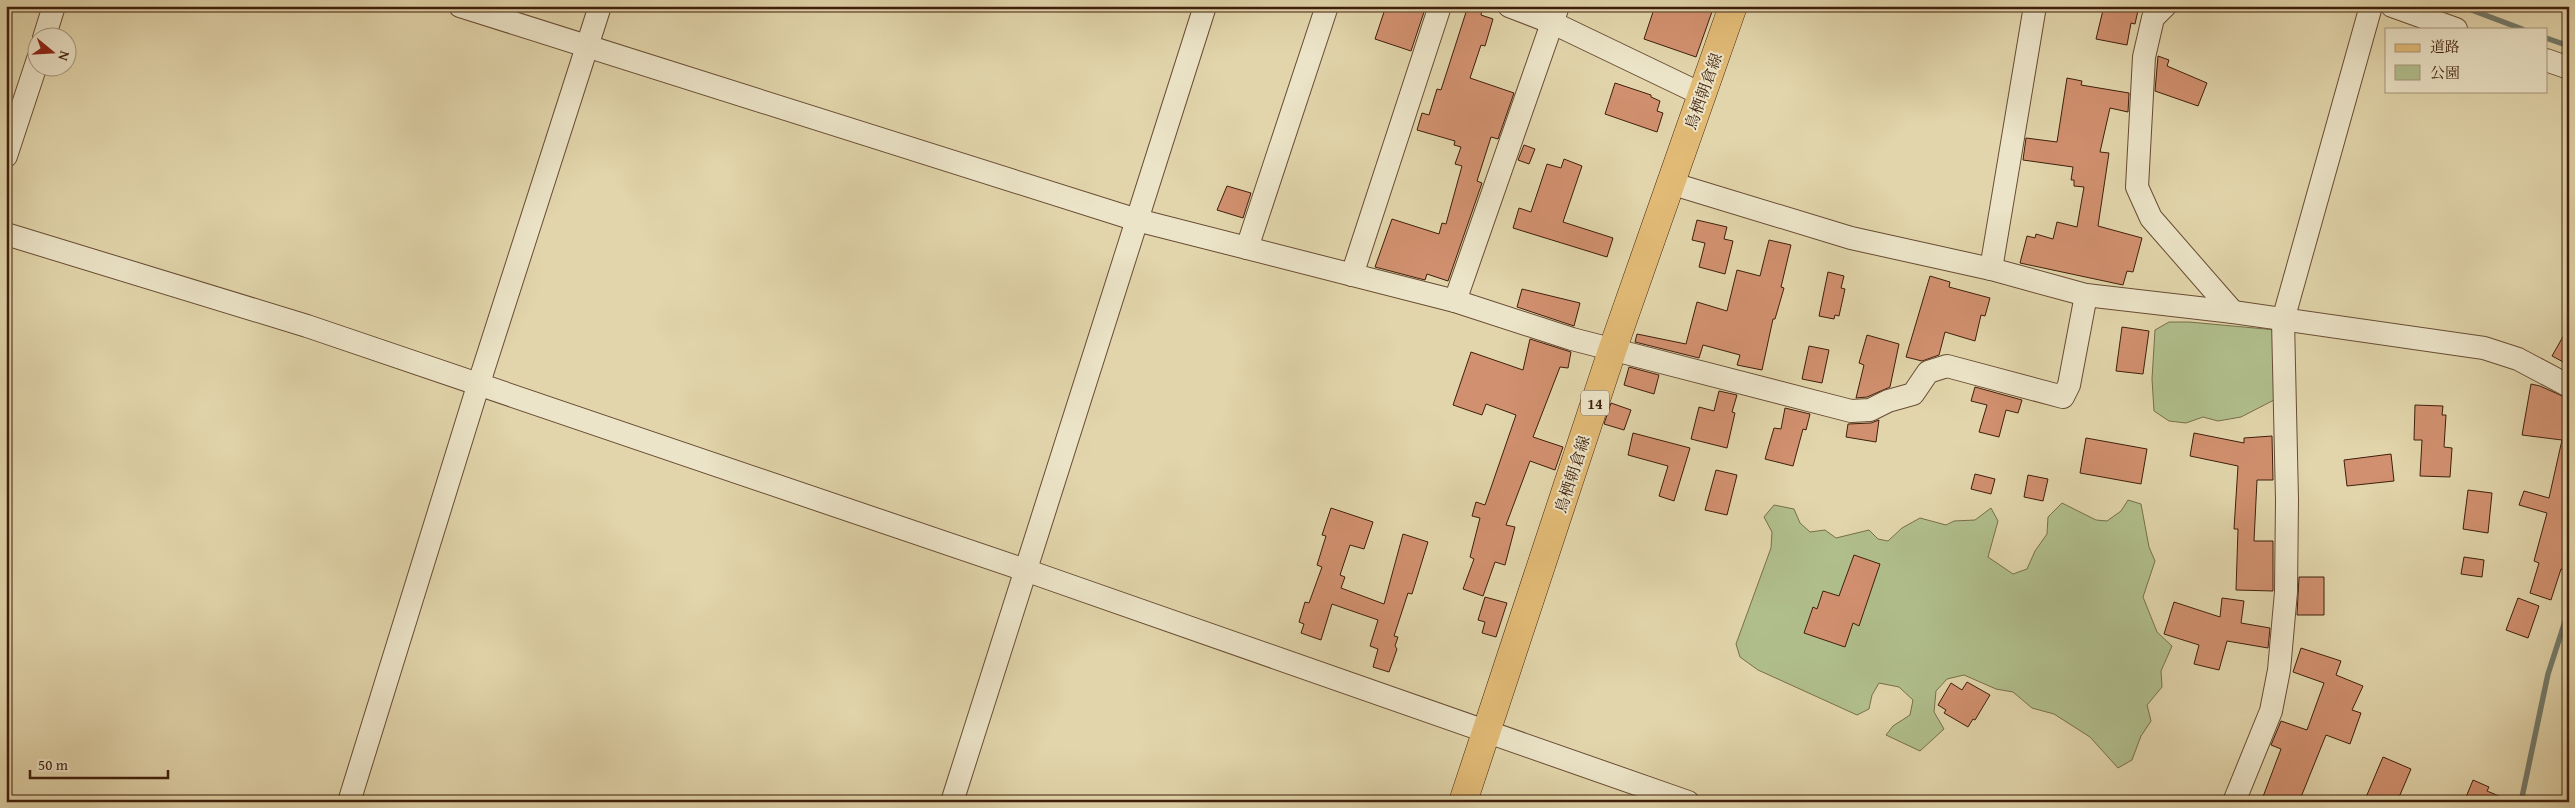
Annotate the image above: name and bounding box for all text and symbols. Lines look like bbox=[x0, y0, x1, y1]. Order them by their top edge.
north arrow bbox=[28, 28, 78, 78]
legend bbox=[2385, 28, 2548, 92]
text: 道路 bbox=[2430, 36, 2460, 57]
text: N bbox=[53, 48, 75, 64]
street label: 鳥栖朝倉線 bbox=[1678, 49, 1728, 133]
text: 公園 bbox=[2430, 62, 2460, 83]
road number: 14 bbox=[1581, 390, 1609, 416]
street label: 鳥栖朝倉線 bbox=[1548, 432, 1596, 516]
scale bar bbox=[30, 748, 168, 780]
text: 50 m bbox=[38, 754, 69, 775]

